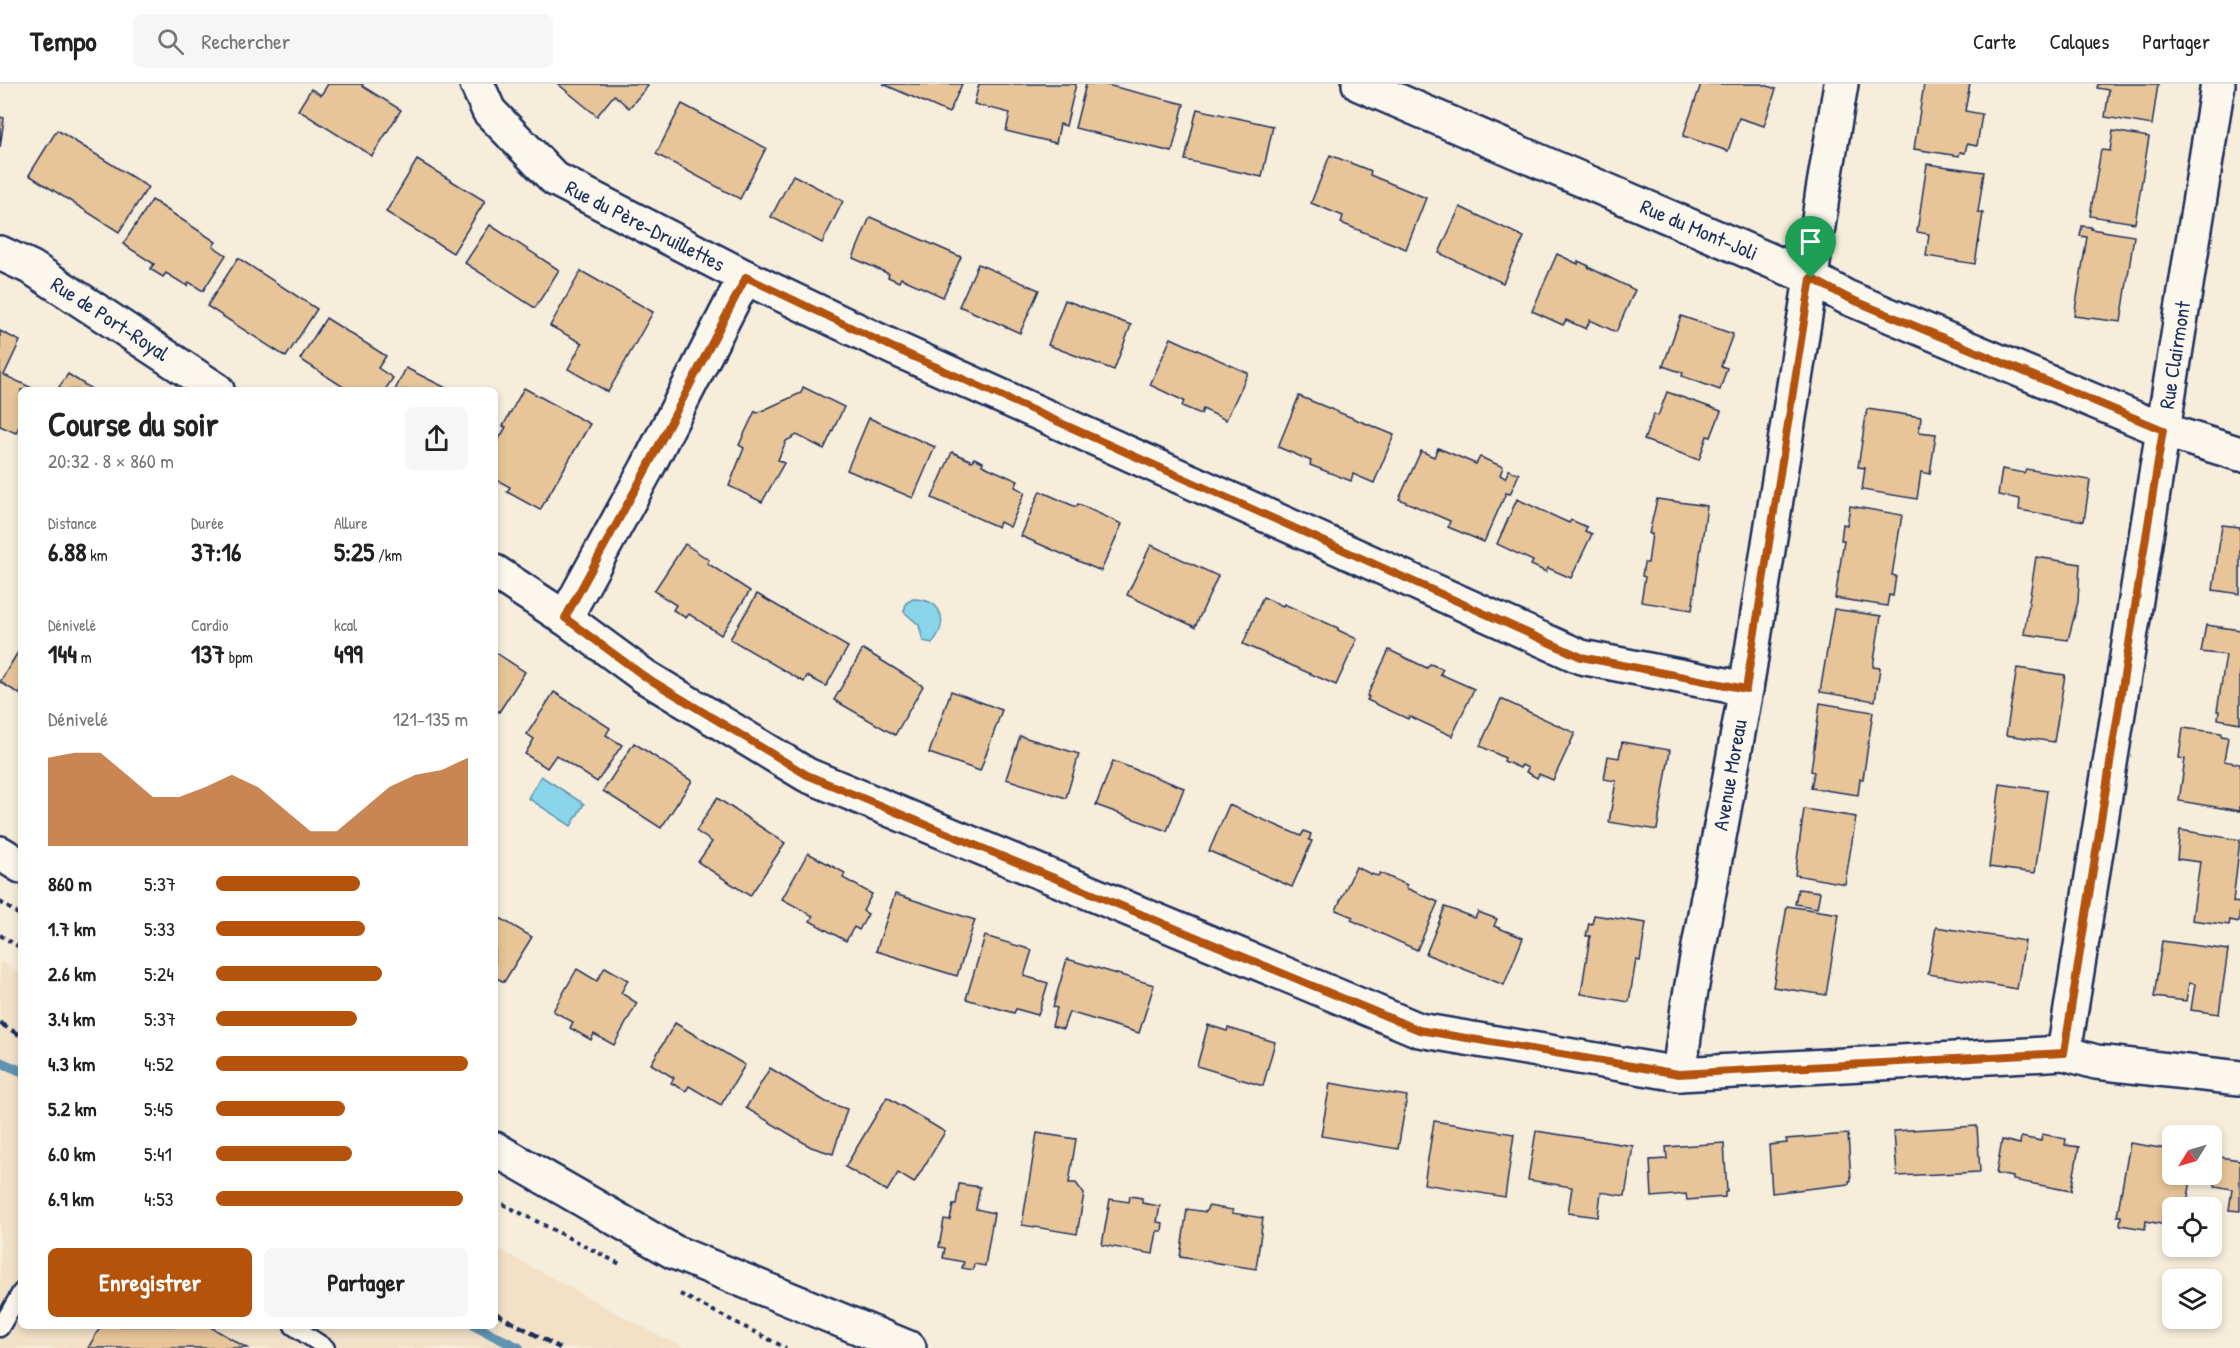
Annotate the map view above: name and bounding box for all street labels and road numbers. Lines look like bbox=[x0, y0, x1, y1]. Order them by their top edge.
street label: Rue du Père-Druillettes bbox=[561, 173, 730, 278]
street label: Rue du Mont-Joli bbox=[1636, 192, 1763, 267]
street label: Rue de Port-Royal bbox=[46, 270, 175, 368]
street label: Rue Clairmont bbox=[2152, 298, 2197, 411]
street label: Avenue Moreau bbox=[1705, 717, 1754, 833]

